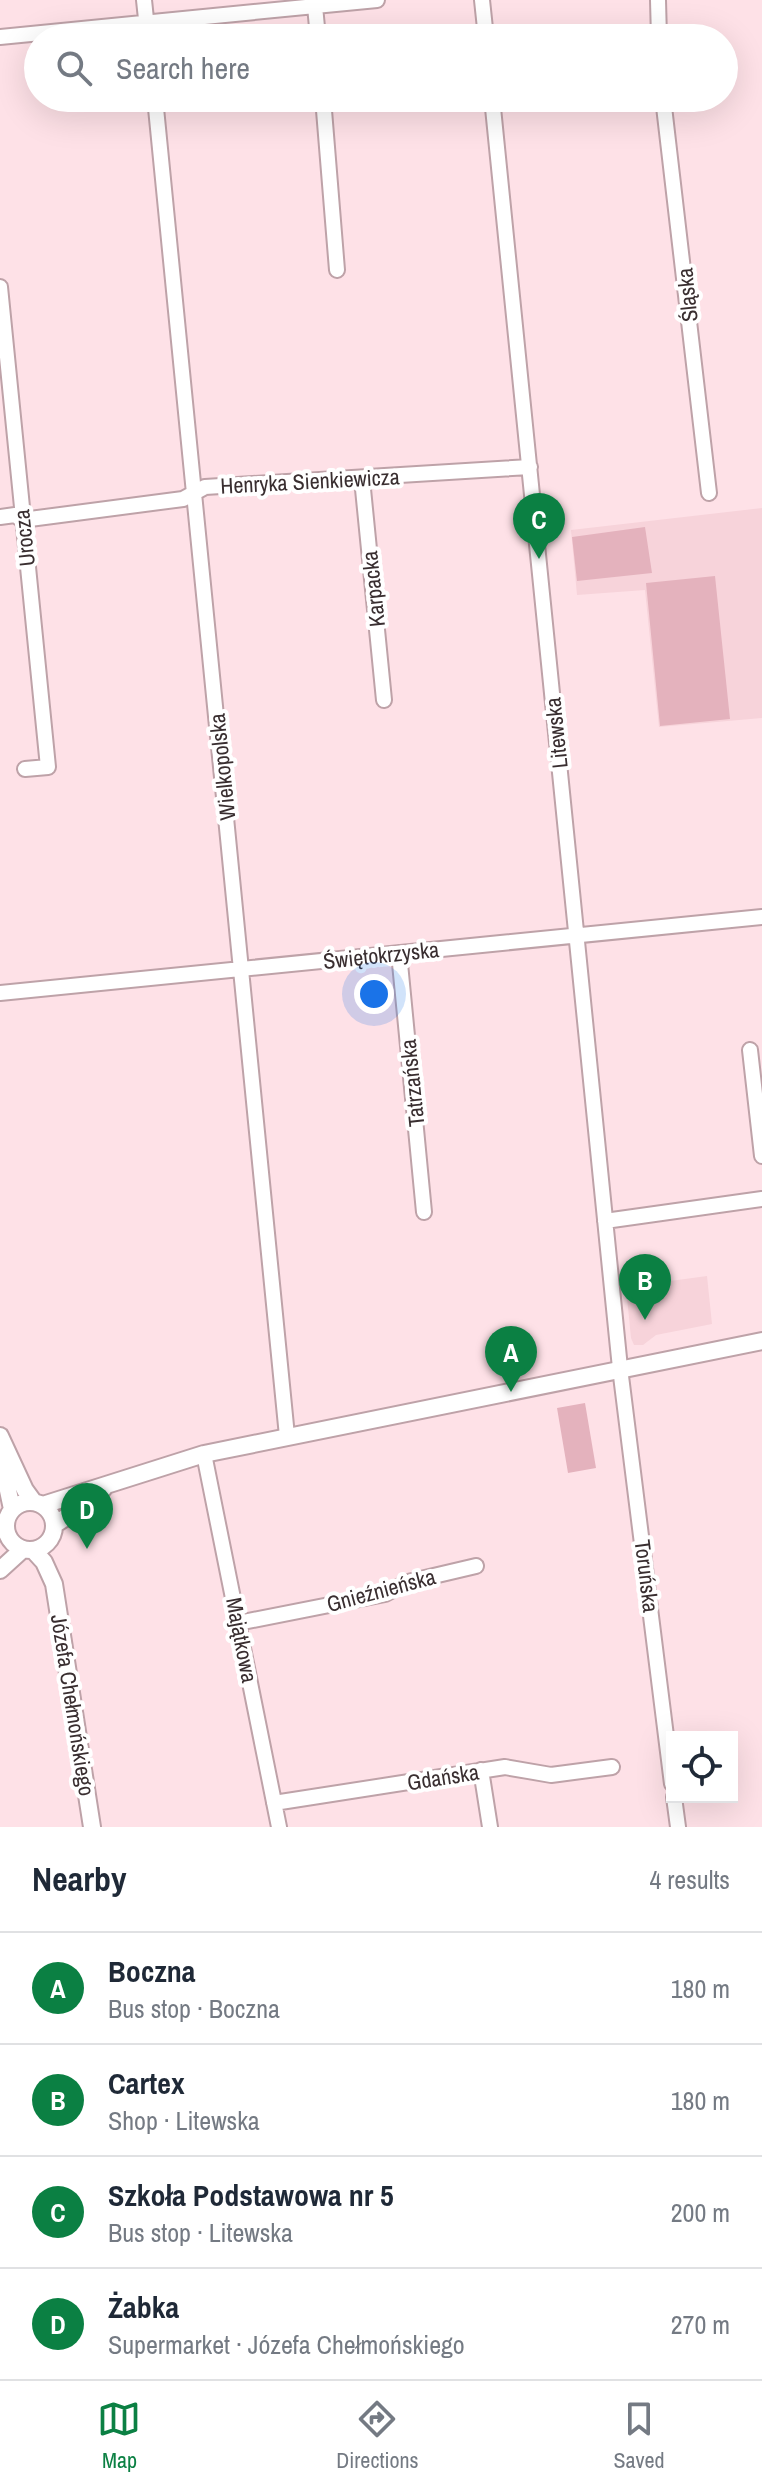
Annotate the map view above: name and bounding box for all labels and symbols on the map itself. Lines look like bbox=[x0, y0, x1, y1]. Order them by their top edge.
street label: Śląska bbox=[669, 267, 705, 323]
street label: Henryka Sienkiewicza bbox=[220, 461, 400, 501]
pin: C bbox=[513, 493, 565, 559]
street label: Urocza bbox=[6, 508, 42, 568]
street label: Karpacka bbox=[354, 550, 392, 628]
street label: Litewska bbox=[537, 696, 575, 770]
street label: Wielkopolska bbox=[201, 712, 243, 822]
street label: Świętokrzyska bbox=[322, 934, 440, 976]
your location bbox=[354, 974, 394, 1014]
street label: Tatrzańska bbox=[393, 1038, 431, 1128]
pin: B bbox=[619, 1254, 671, 1320]
pin: A bbox=[485, 1326, 537, 1392]
pin: D bbox=[61, 1483, 113, 1549]
street label: Toruńska bbox=[628, 1538, 666, 1614]
street label: Gnieźnieńska bbox=[323, 1561, 439, 1619]
street label: Majątkowa bbox=[219, 1595, 265, 1685]
street label: Józefa Chełmońskiego bbox=[44, 1612, 102, 1798]
street label: Gdańska bbox=[405, 1757, 481, 1797]

